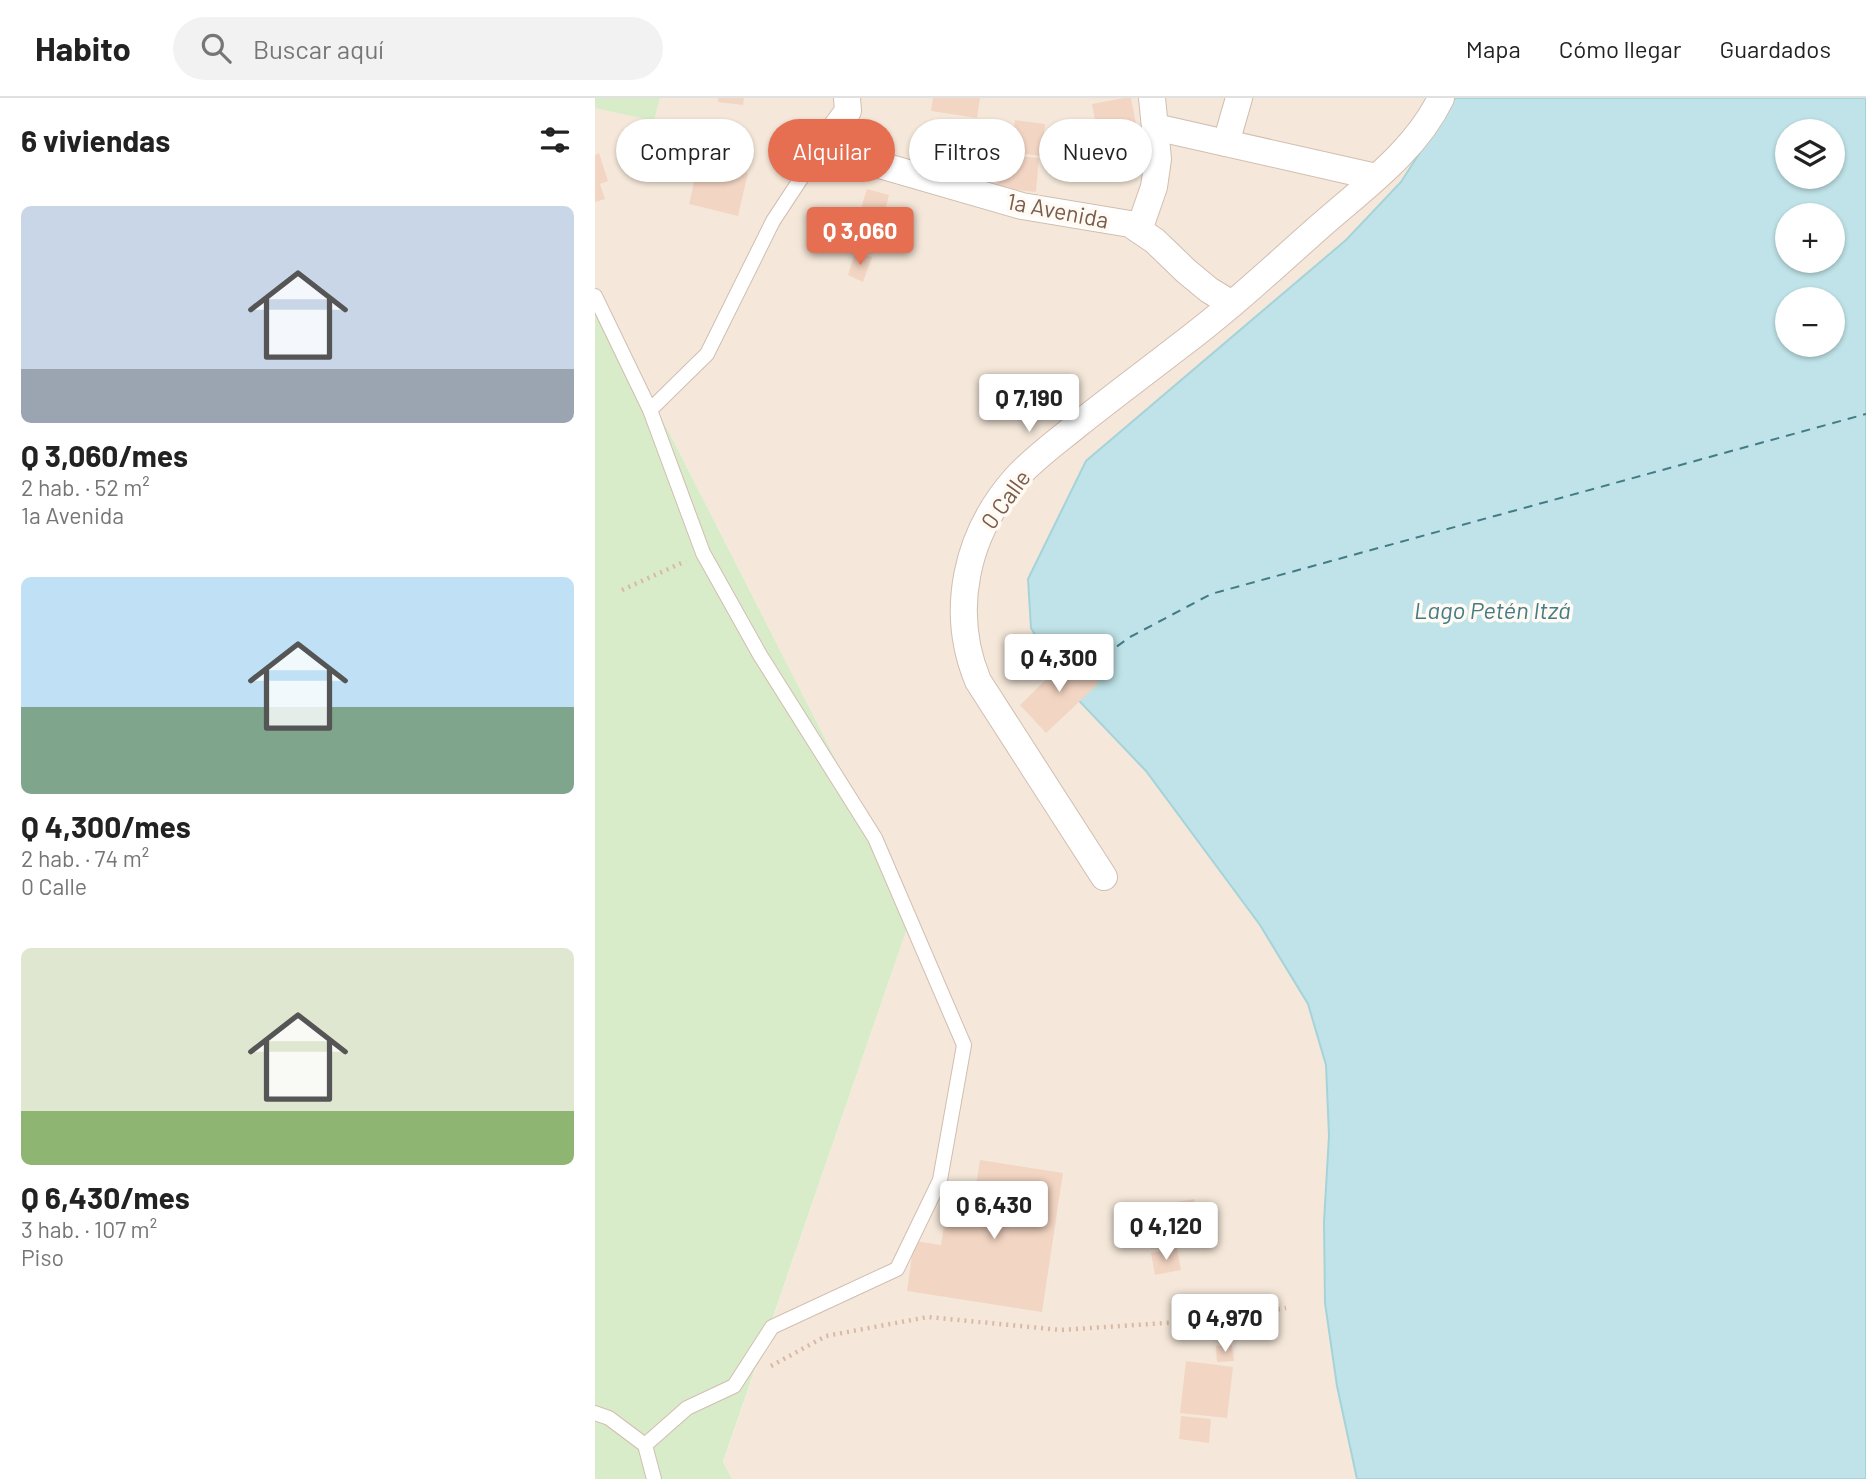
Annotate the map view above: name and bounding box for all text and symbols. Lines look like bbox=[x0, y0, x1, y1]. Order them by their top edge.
search box bbox=[173, 17, 663, 80]
text: Habito bbox=[35, 28, 131, 68]
icon: search bbox=[197, 29, 235, 67]
text: Buscar aquí bbox=[253, 33, 384, 64]
text: Mapa bbox=[1466, 34, 1521, 63]
text: Cómo llegar bbox=[1559, 34, 1681, 63]
text: Guardados bbox=[1719, 34, 1831, 63]
chip: Comprar bbox=[616, 119, 754, 182]
chip: Alquilar bbox=[768, 119, 895, 182]
chip: Filtros bbox=[909, 119, 1025, 182]
chip: Nuevo bbox=[1039, 119, 1152, 182]
map controls bbox=[1775, 119, 1845, 357]
button: layers bbox=[1775, 119, 1845, 189]
icon: filters bbox=[536, 121, 574, 159]
text: 6 viviendas bbox=[21, 122, 170, 158]
street label: 1a Avenida bbox=[1005, 186, 1111, 234]
button: + bbox=[1775, 203, 1845, 273]
pin: Q 3,060 bbox=[795, 208, 925, 267]
text: Q 3,060 bbox=[823, 216, 897, 244]
icon: home bbox=[235, 252, 361, 378]
button: − bbox=[1775, 287, 1845, 357]
pin: Q 7,190 bbox=[964, 374, 1094, 434]
text: Q 7,190 bbox=[995, 383, 1063, 411]
text: Q 3,060/mes bbox=[21, 437, 188, 473]
street label: 0 Calle bbox=[974, 464, 1036, 534]
text: 2 hab. · 52 m² bbox=[21, 473, 150, 501]
text: 1a Avenida bbox=[21, 501, 124, 529]
water label: Lago Petén Itzá bbox=[1414, 595, 1570, 624]
icon: home bbox=[235, 623, 361, 749]
pin: Q 4,300 bbox=[994, 634, 1124, 694]
text: Q 4,300 bbox=[1021, 643, 1097, 671]
text: Q 4,300/mes bbox=[21, 808, 191, 844]
text: 2 hab. · 74 m² bbox=[21, 844, 149, 872]
text: 0 Calle bbox=[21, 872, 87, 900]
icon: home bbox=[235, 994, 361, 1120]
text: Q 6,430/mes bbox=[21, 1179, 190, 1215]
pin: Q 6,430 bbox=[929, 1182, 1059, 1241]
text: Q 6,430 bbox=[956, 1190, 1032, 1218]
pin: Q 4,120 bbox=[1101, 1202, 1231, 1262]
text: Q 4,120 bbox=[1130, 1211, 1202, 1239]
text: 3 hab. · 107 m² bbox=[21, 1215, 157, 1243]
text: Piso bbox=[21, 1243, 64, 1271]
pin: Q 4,970 bbox=[1160, 1294, 1290, 1354]
text: Q 4,970 bbox=[1188, 1303, 1262, 1331]

